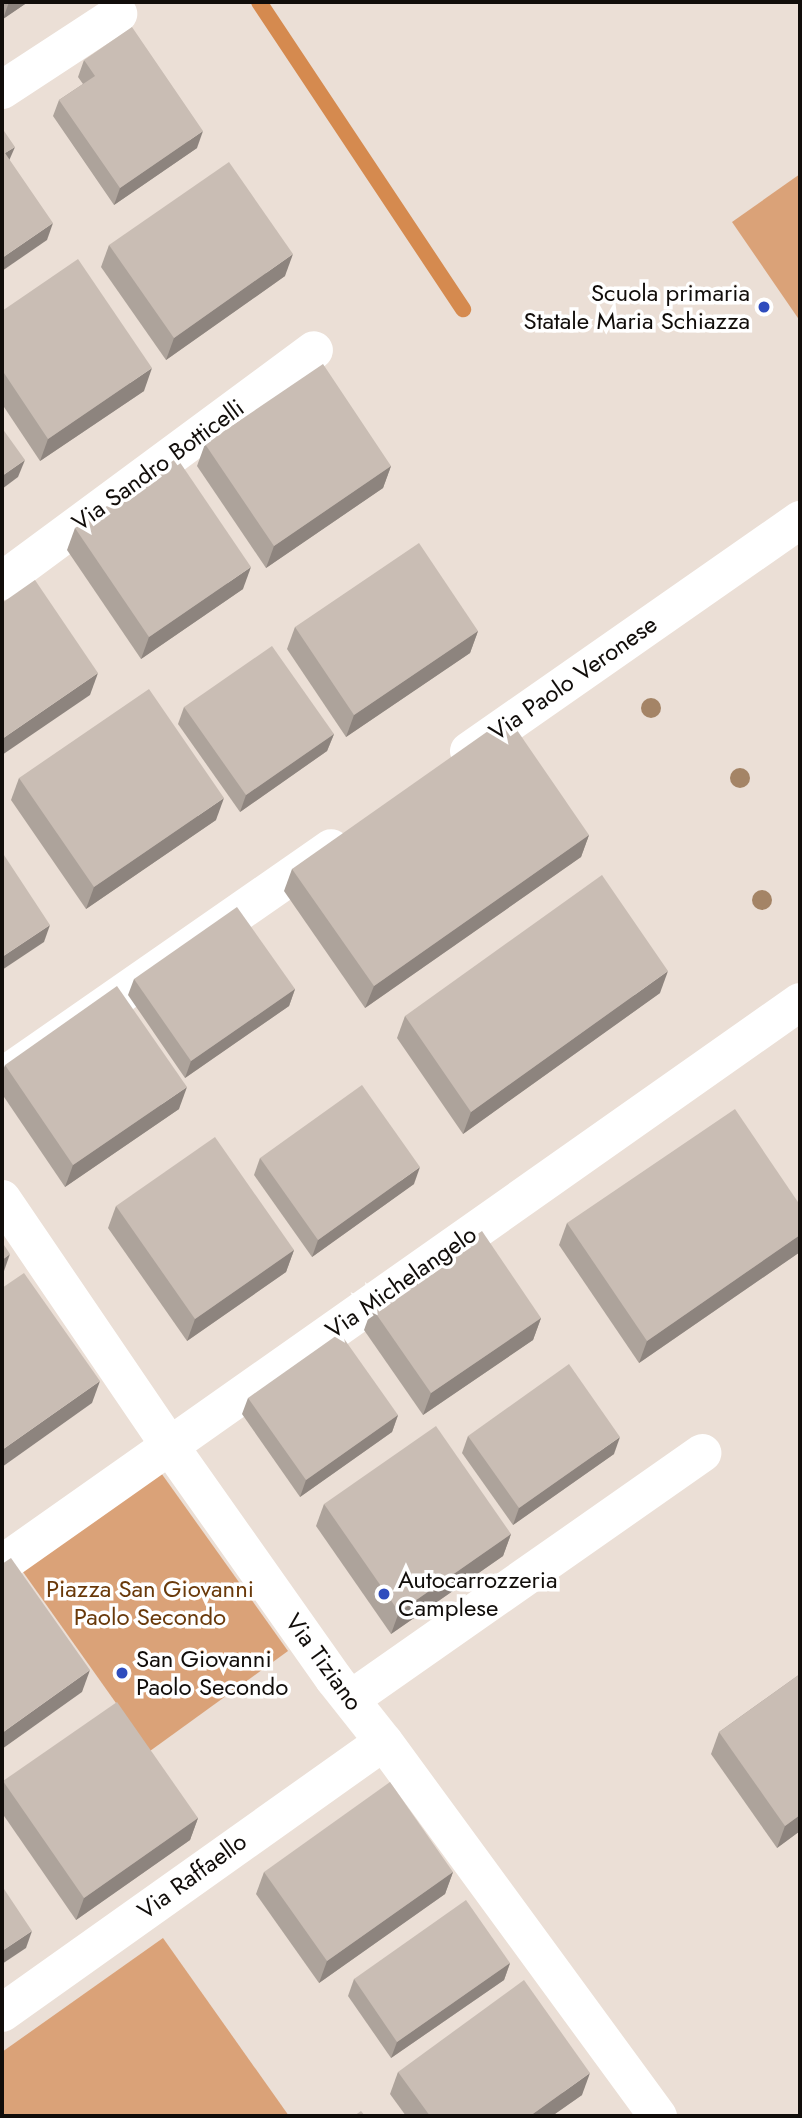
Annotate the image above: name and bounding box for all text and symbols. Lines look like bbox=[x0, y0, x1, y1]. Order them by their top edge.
place label: Scuola primaria Statale Maria Schiazza bbox=[524, 279, 750, 335]
marker: Scuola primaria Statale Maria Schiazza bbox=[756, 299, 772, 315]
street label: Via Sandro Botticelli bbox=[66, 393, 250, 537]
street label: Via Paolo Veronese bbox=[484, 609, 662, 747]
street label: Via Michelangelo bbox=[320, 1219, 482, 1345]
place label: Autocarrozzeria Camplese bbox=[398, 1566, 558, 1622]
park label: Piazza San Giovanni Paolo Secondo bbox=[46, 1575, 254, 1631]
marker: Autocarrozzeria Camplese bbox=[376, 1586, 392, 1602]
street label: Via Tiziano bbox=[279, 1608, 369, 1716]
place label: San Giovanni Paolo Secondo bbox=[136, 1645, 288, 1701]
marker: San Giovanni Paolo Secondo bbox=[114, 1665, 130, 1681]
street label: Via Raffaello bbox=[132, 1827, 252, 1925]

